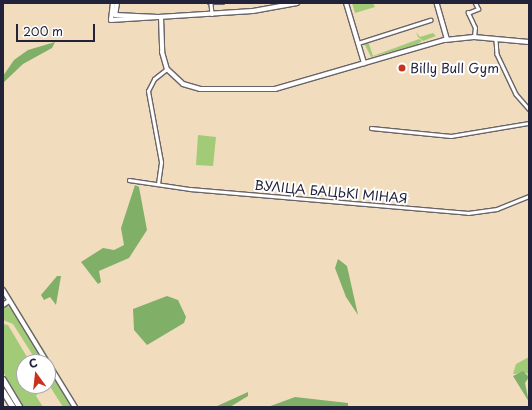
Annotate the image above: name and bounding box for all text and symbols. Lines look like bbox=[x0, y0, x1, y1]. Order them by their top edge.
scale bar bbox=[18, 16, 97, 42]
text: 200 m bbox=[23, 22, 63, 40]
place label: Billy Bull Gym bbox=[410, 60, 500, 76]
marker: Billy Bull Gym bbox=[397, 63, 407, 73]
street label: ВУЛІЦА БАЦЬКІ МІНАЯ bbox=[254, 178, 408, 206]
north arrow bbox=[16, 354, 56, 394]
text: С bbox=[27, 354, 39, 372]

